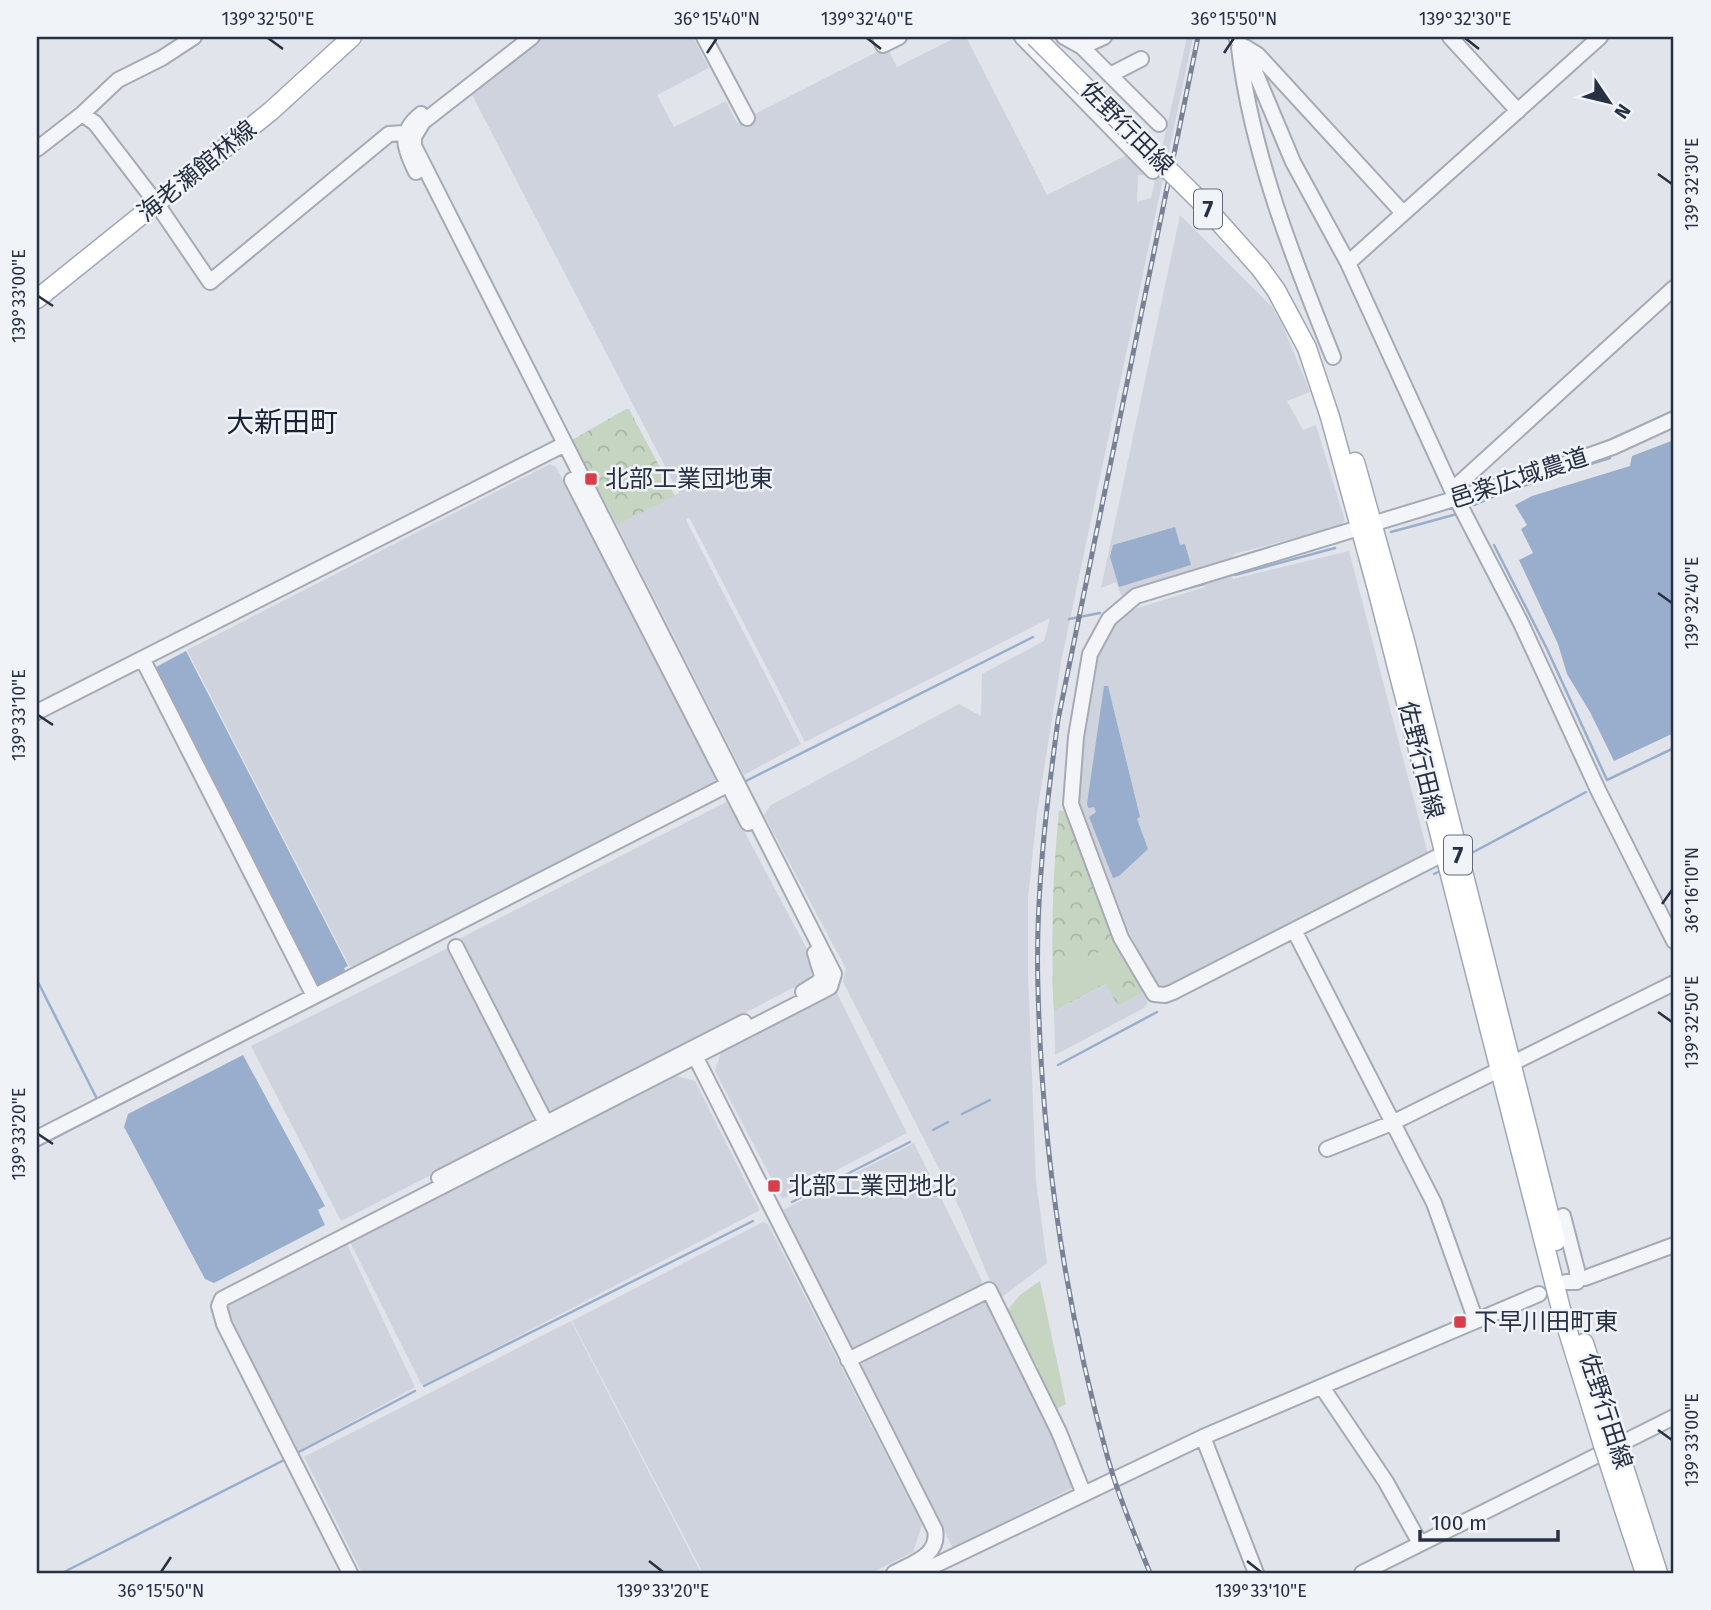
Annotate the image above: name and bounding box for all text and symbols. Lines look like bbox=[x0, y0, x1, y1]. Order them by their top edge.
text: 139°32'50"E bbox=[222, 8, 314, 30]
text: 36°15'40"N bbox=[674, 8, 760, 30]
text: 139°32'40"E bbox=[821, 8, 913, 30]
text: 36°15'50"N bbox=[1191, 8, 1277, 30]
text: 139°32'30"E bbox=[1419, 8, 1511, 30]
north arrow bbox=[1574, 66, 1644, 136]
street label: 佐野行田線 bbox=[1075, 76, 1179, 180]
text: N bbox=[1609, 100, 1636, 123]
street label: 海老瀬館林線 bbox=[132, 115, 262, 227]
text: 139°32'30"E bbox=[1681, 138, 1703, 230]
road number: 7 bbox=[1194, 190, 1222, 229]
text: 139°33'00"E bbox=[8, 249, 30, 343]
district label: 大新田町 bbox=[226, 406, 338, 439]
street label: 邑楽広域農道 bbox=[1446, 442, 1592, 514]
place label: 北部工業団地東 bbox=[605, 465, 773, 493]
marker: 北部工業団地東 bbox=[583, 471, 599, 487]
text: 139°32'40"E bbox=[1681, 557, 1703, 649]
text: 139°33'10"E bbox=[8, 669, 30, 761]
street label: 佐野行田線 bbox=[1393, 698, 1449, 822]
road number: 7 bbox=[1444, 835, 1472, 874]
text: 36°16'10"N bbox=[1681, 847, 1703, 933]
text: 139°32'50"E bbox=[1681, 976, 1703, 1068]
text: 139°33'20"E bbox=[8, 1088, 30, 1180]
place label: 北部工業団地北 bbox=[788, 1172, 956, 1200]
marker: 北部工業団地北 bbox=[766, 1178, 782, 1194]
place label: 下早川田町東 bbox=[1474, 1308, 1618, 1336]
marker: 下早川田町東 bbox=[1452, 1314, 1468, 1330]
street label: 佐野行田線 bbox=[1574, 1350, 1638, 1472]
text: 139°33'00"E bbox=[1681, 1393, 1703, 1487]
scale bar bbox=[1420, 1498, 1559, 1542]
text: 100 m bbox=[1431, 1510, 1487, 1536]
text: 36°15'50"N bbox=[118, 1580, 204, 1602]
text: 139°33'20"E bbox=[617, 1580, 709, 1602]
text: 139°33'10"E bbox=[1215, 1580, 1307, 1602]

